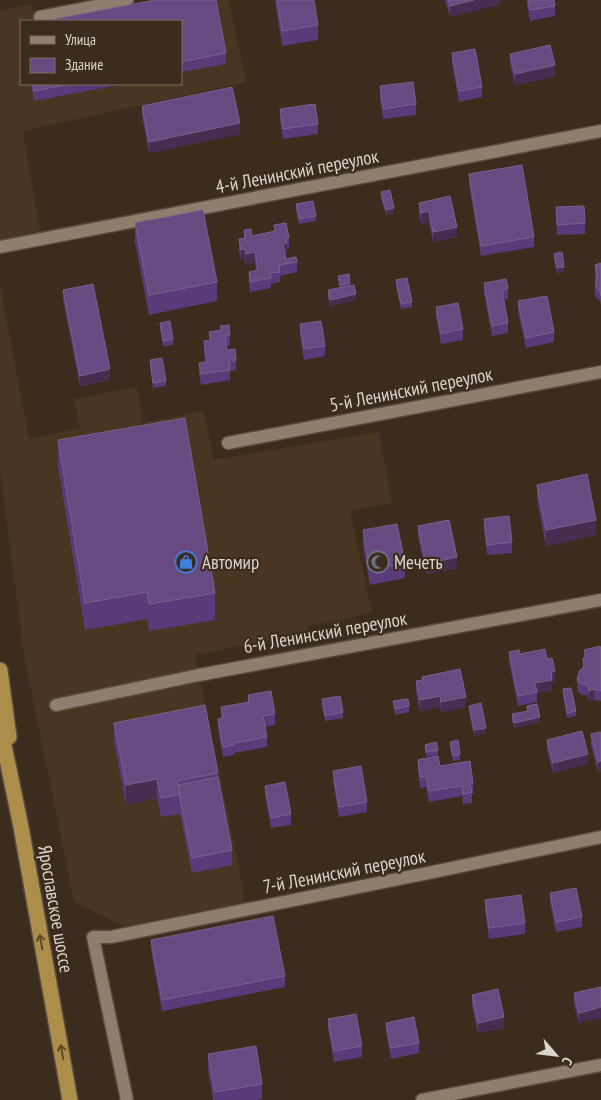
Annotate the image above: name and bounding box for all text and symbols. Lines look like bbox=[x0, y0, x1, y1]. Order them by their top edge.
legend bbox=[20, 20, 182, 85]
text: Улица bbox=[65, 30, 96, 49]
text: Здание bbox=[65, 55, 103, 74]
street label: 4-й Ленинский переулок bbox=[213, 143, 381, 199]
street label: 5-й Ленинский переулок bbox=[327, 361, 495, 417]
shop icon: Автомир bbox=[174, 550, 198, 574]
place label: Автомир bbox=[202, 550, 259, 574]
mosque icon: Мечеть bbox=[366, 550, 390, 574]
place label: Мечеть bbox=[394, 550, 443, 574]
street label: 6-й Ленинский переулок bbox=[241, 606, 409, 658]
street label: Ярославское шоссе bbox=[33, 843, 79, 975]
street label: 7-й Ленинский переулок bbox=[261, 843, 428, 898]
one-way arrow bbox=[36, 934, 46, 950]
north arrow bbox=[531, 1030, 581, 1080]
one-way arrow bbox=[56, 1044, 66, 1060]
text: С bbox=[558, 1054, 577, 1069]

